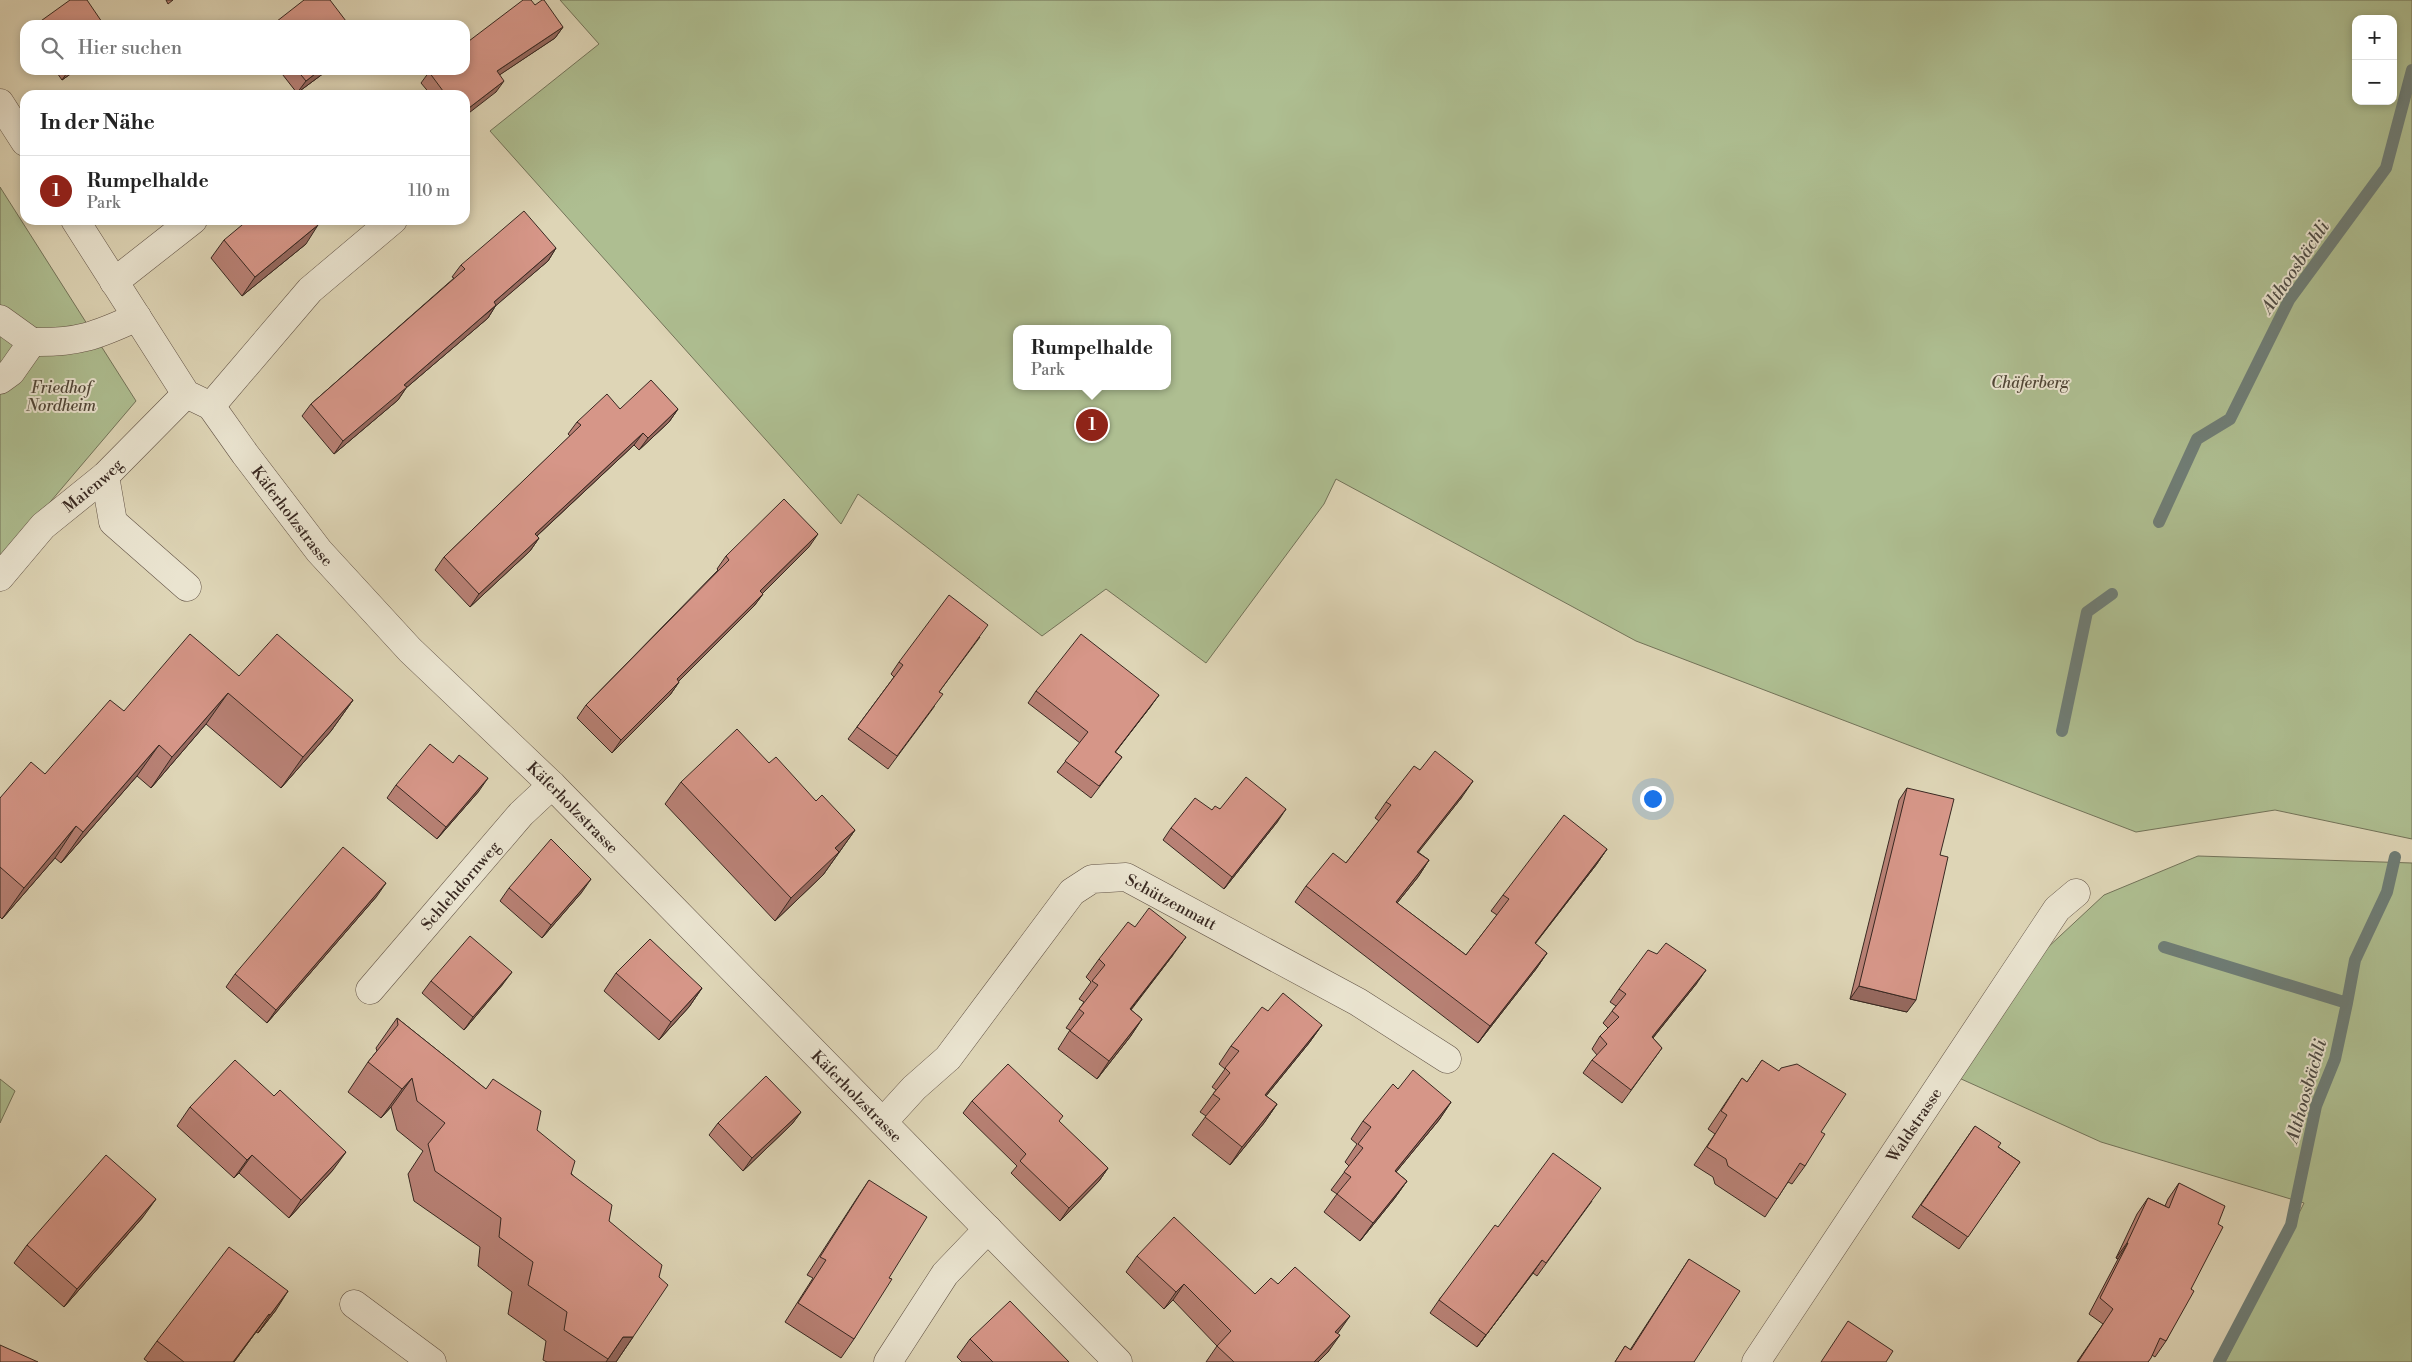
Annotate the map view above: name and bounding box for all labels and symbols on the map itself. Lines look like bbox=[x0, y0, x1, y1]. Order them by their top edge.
water label: Althoosbächli bbox=[2255, 216, 2335, 320]
park label: Chäferberg bbox=[1991, 373, 2070, 393]
park label: Friedhof Nordheim bbox=[25, 378, 97, 416]
pin: 1 bbox=[1076, 406, 1108, 444]
street label: Maienweg bbox=[59, 454, 128, 517]
street label: Käferholzstrasse bbox=[247, 462, 337, 571]
street label: Käferholzstrasse bbox=[523, 758, 622, 858]
your location bbox=[1640, 786, 1666, 812]
street label: Schlehdornweg bbox=[417, 837, 505, 935]
street label: Schützenmatt bbox=[1122, 870, 1220, 935]
water label: Althoosbächli bbox=[2280, 1036, 2332, 1148]
street label: Käferholzstrasse bbox=[807, 1046, 906, 1147]
street label: Waldstrasse bbox=[1882, 1084, 1947, 1167]

